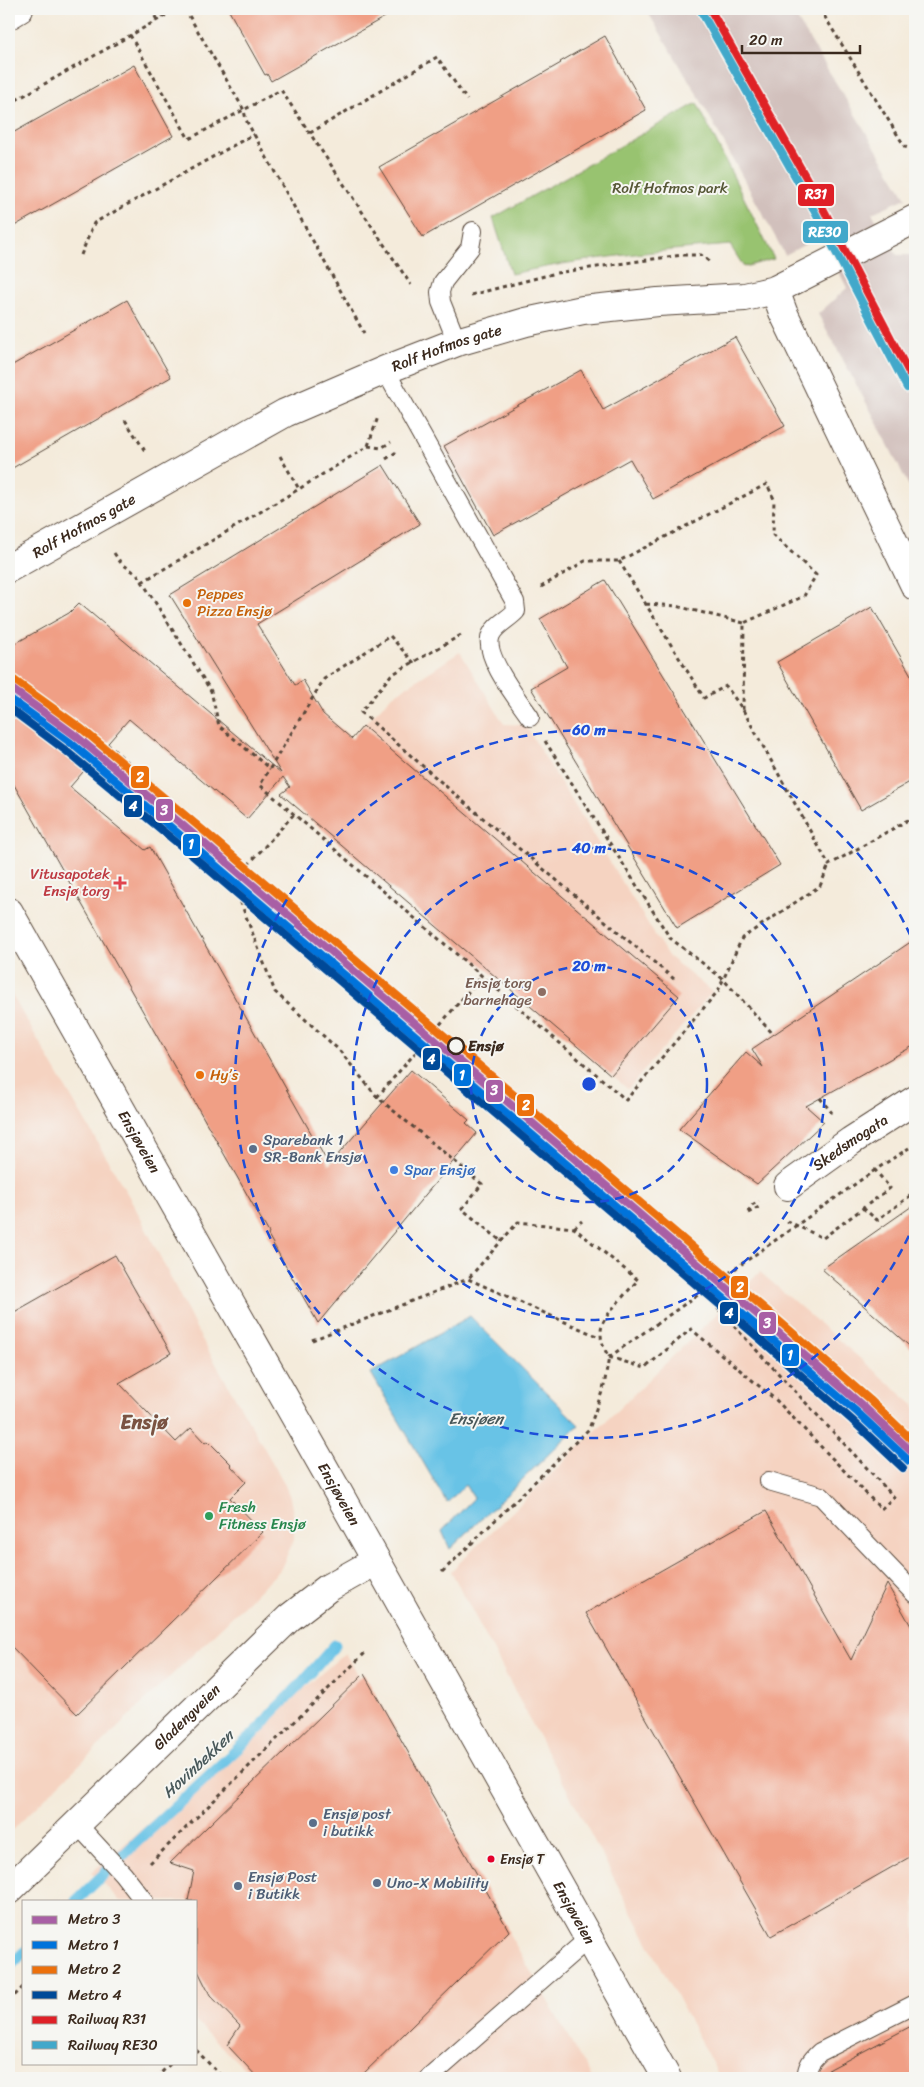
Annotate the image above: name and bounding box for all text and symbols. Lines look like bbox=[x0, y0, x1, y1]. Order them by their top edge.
scale bar bbox=[742, 22, 859, 54]
text: 20 m bbox=[749, 27, 783, 53]
park label: Rolf Hofmos park bbox=[612, 175, 728, 201]
text: R31 bbox=[804, 182, 827, 207]
line badge: R31 bbox=[797, 183, 835, 207]
line badge: RE30 bbox=[802, 220, 849, 244]
text: RE30 bbox=[808, 220, 842, 245]
street label: Rolf Hofmos gate bbox=[388, 317, 505, 379]
street label: Rolf Hofmos gate bbox=[27, 486, 141, 565]
place label: Peppes Pizza Ensjø bbox=[197, 581, 273, 624]
marker: Peppes Pizza Ensjø bbox=[181, 597, 193, 609]
text: 60 m bbox=[571, 717, 606, 743]
line badge: 2 bbox=[130, 765, 150, 789]
text: 2 bbox=[135, 765, 145, 790]
line badge: 4 bbox=[123, 794, 143, 818]
text: 4 bbox=[128, 794, 138, 819]
line badge: 3 bbox=[155, 798, 174, 822]
text: 3 bbox=[159, 798, 168, 823]
text: 1 bbox=[188, 832, 194, 857]
line badge: 1 bbox=[182, 833, 201, 857]
text: 40 m bbox=[571, 835, 607, 861]
place label: Vitusapotek Ensjø torg bbox=[30, 861, 110, 904]
marker: Vitusapotek Ensjø torg bbox=[114, 877, 126, 889]
text: 20 m bbox=[571, 953, 606, 979]
place label: Ensjø torg barnehage bbox=[464, 970, 532, 1013]
marker: Ensjø torg barnehage bbox=[536, 986, 548, 998]
place label: Ensjø bbox=[468, 1033, 505, 1059]
marker: Ensjø bbox=[447, 1037, 465, 1055]
line badge: 4 bbox=[422, 1047, 441, 1071]
text: 4 bbox=[426, 1047, 436, 1072]
place label: Hy’s bbox=[210, 1062, 238, 1088]
line badge: 1 bbox=[453, 1063, 472, 1087]
text: 1 bbox=[459, 1063, 465, 1088]
marker: Hy’s bbox=[194, 1069, 206, 1081]
centre of rings bbox=[580, 1075, 598, 1093]
text: 3 bbox=[489, 1078, 498, 1103]
line badge: 3 bbox=[485, 1079, 504, 1103]
line badge: 2 bbox=[516, 1093, 535, 1117]
text: 2 bbox=[521, 1093, 531, 1118]
street label: Ensjøveien bbox=[111, 1105, 168, 1178]
street label: Skedsmogata bbox=[807, 1107, 894, 1178]
place label: Sparebank 1 SR-Bank Ensjø bbox=[263, 1127, 363, 1170]
marker: Sparebank 1 SR-Bank Ensjø bbox=[247, 1143, 259, 1155]
place label: Spar Ensjø bbox=[404, 1157, 476, 1183]
marker: Spar Ensjø bbox=[388, 1164, 400, 1176]
line badge: 2 bbox=[730, 1275, 749, 1299]
text: 2 bbox=[735, 1275, 745, 1300]
line badge: 4 bbox=[719, 1301, 739, 1325]
text: 4 bbox=[724, 1301, 734, 1326]
line badge: 3 bbox=[758, 1311, 777, 1335]
text: 3 bbox=[762, 1311, 771, 1336]
line badge: 1 bbox=[781, 1343, 800, 1367]
text: 1 bbox=[787, 1343, 793, 1368]
water label: Ensjøen bbox=[449, 1404, 506, 1433]
district label: Ensjø bbox=[120, 1405, 169, 1440]
street label: Ensjøveien bbox=[311, 1457, 367, 1531]
place label: Fresh Fitness Ensjø bbox=[219, 1494, 307, 1537]
marker: Fresh Fitness Ensjø bbox=[203, 1510, 215, 1522]
street label: Gladengveien bbox=[147, 1678, 227, 1757]
water label: Hovinbekken bbox=[155, 1721, 243, 1805]
place label: Ensjø post i butikk bbox=[323, 1801, 392, 1844]
marker: Ensjø post i butikk bbox=[307, 1817, 319, 1829]
place label: Ensjø T bbox=[500, 1847, 546, 1872]
marker: Ensjø T bbox=[486, 1854, 496, 1864]
place label: Ensjø Post i Butikk bbox=[248, 1864, 318, 1907]
place label: Uno-X Mobility bbox=[387, 1870, 489, 1896]
street label: Ensjøveien bbox=[546, 1876, 602, 1949]
marker: Uno-X Mobility bbox=[371, 1877, 383, 1889]
marker: Ensjø Post i Butikk bbox=[232, 1880, 244, 1892]
legend bbox=[22, 1900, 198, 2064]
text: Metro 3 bbox=[68, 1906, 120, 1932]
text: Metro 1 bbox=[68, 1932, 119, 1958]
text: Metro 2 bbox=[68, 1956, 121, 1982]
text: Metro 4 bbox=[68, 1982, 122, 2008]
text: Railway R31 bbox=[68, 2006, 146, 2032]
text: Railway RE30 bbox=[68, 2032, 158, 2058]

